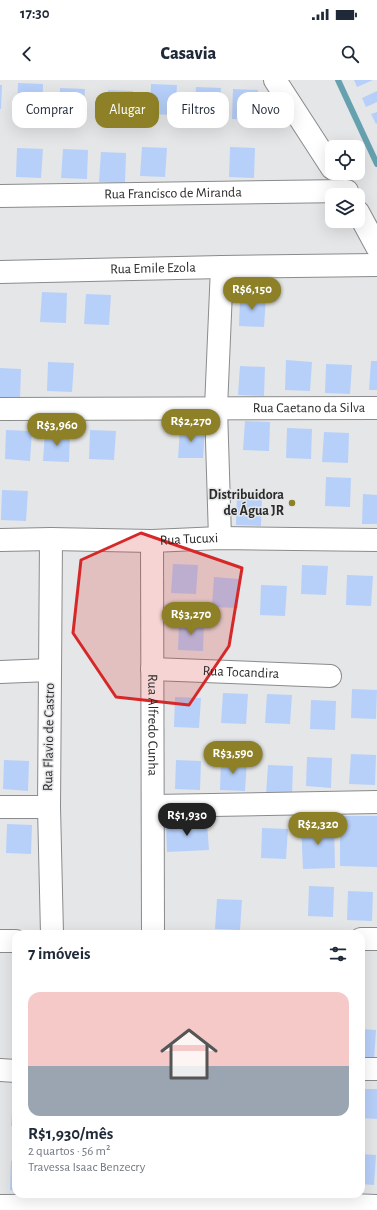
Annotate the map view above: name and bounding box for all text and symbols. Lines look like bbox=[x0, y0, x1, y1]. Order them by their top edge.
text: 17:30 bbox=[20, 6, 50, 21]
icon: back bbox=[16, 43, 38, 65]
icon: search bbox=[339, 43, 361, 65]
text: Casavia bbox=[161, 45, 216, 63]
chip: Comprar bbox=[12, 92, 87, 128]
chip: Alugar bbox=[95, 92, 159, 128]
chip: Filtros bbox=[167, 92, 229, 128]
chip: Novo bbox=[237, 92, 294, 128]
map controls bbox=[325, 140, 365, 228]
button: locate bbox=[325, 140, 365, 180]
street label: Rua Francisco de Miranda bbox=[104, 186, 242, 201]
button: layers bbox=[325, 188, 365, 228]
street label: Rua Emile Ezola bbox=[110, 261, 197, 277]
pin: R$6,150 bbox=[215, 277, 289, 311]
text: R$6,150 bbox=[232, 283, 272, 296]
street label: Rua Caetano da Silva bbox=[253, 401, 366, 415]
pin: R$2,270 bbox=[154, 409, 228, 443]
pin: R$3,960 bbox=[20, 413, 94, 447]
text: R$2,270 bbox=[170, 415, 212, 428]
text: R$3,960 bbox=[36, 419, 78, 432]
place label: Distribuidora de Água JR bbox=[209, 488, 284, 518]
marker: Distribuidora de Água JR bbox=[287, 498, 297, 508]
street label: Rua Tucuxi bbox=[159, 531, 218, 548]
pin: R$3,270 bbox=[154, 602, 228, 636]
text: R$3,270 bbox=[171, 608, 211, 621]
street label: Rua Tocandira bbox=[202, 664, 280, 681]
street label: Rua Alfredo Cunha bbox=[145, 674, 160, 776]
street label: Rua Flavio de Castro bbox=[41, 683, 57, 791]
pin: R$3,590 bbox=[196, 741, 270, 775]
text: R$3,590 bbox=[213, 747, 253, 760]
pin: R$1,930 bbox=[150, 803, 224, 837]
text: R$1,930 bbox=[167, 809, 207, 822]
pin: R$2,320 bbox=[281, 812, 355, 846]
text: R$2,320 bbox=[297, 818, 339, 831]
icon: filters bbox=[327, 943, 349, 965]
text: 7 imóveis bbox=[28, 945, 91, 962]
icon: home bbox=[153, 1018, 225, 1090]
text: R$1,930/mês bbox=[28, 1125, 113, 1142]
text: 2 quartos · 56 m² bbox=[28, 1145, 110, 1158]
text: Travessa Isaac Benzecry bbox=[28, 1161, 145, 1174]

